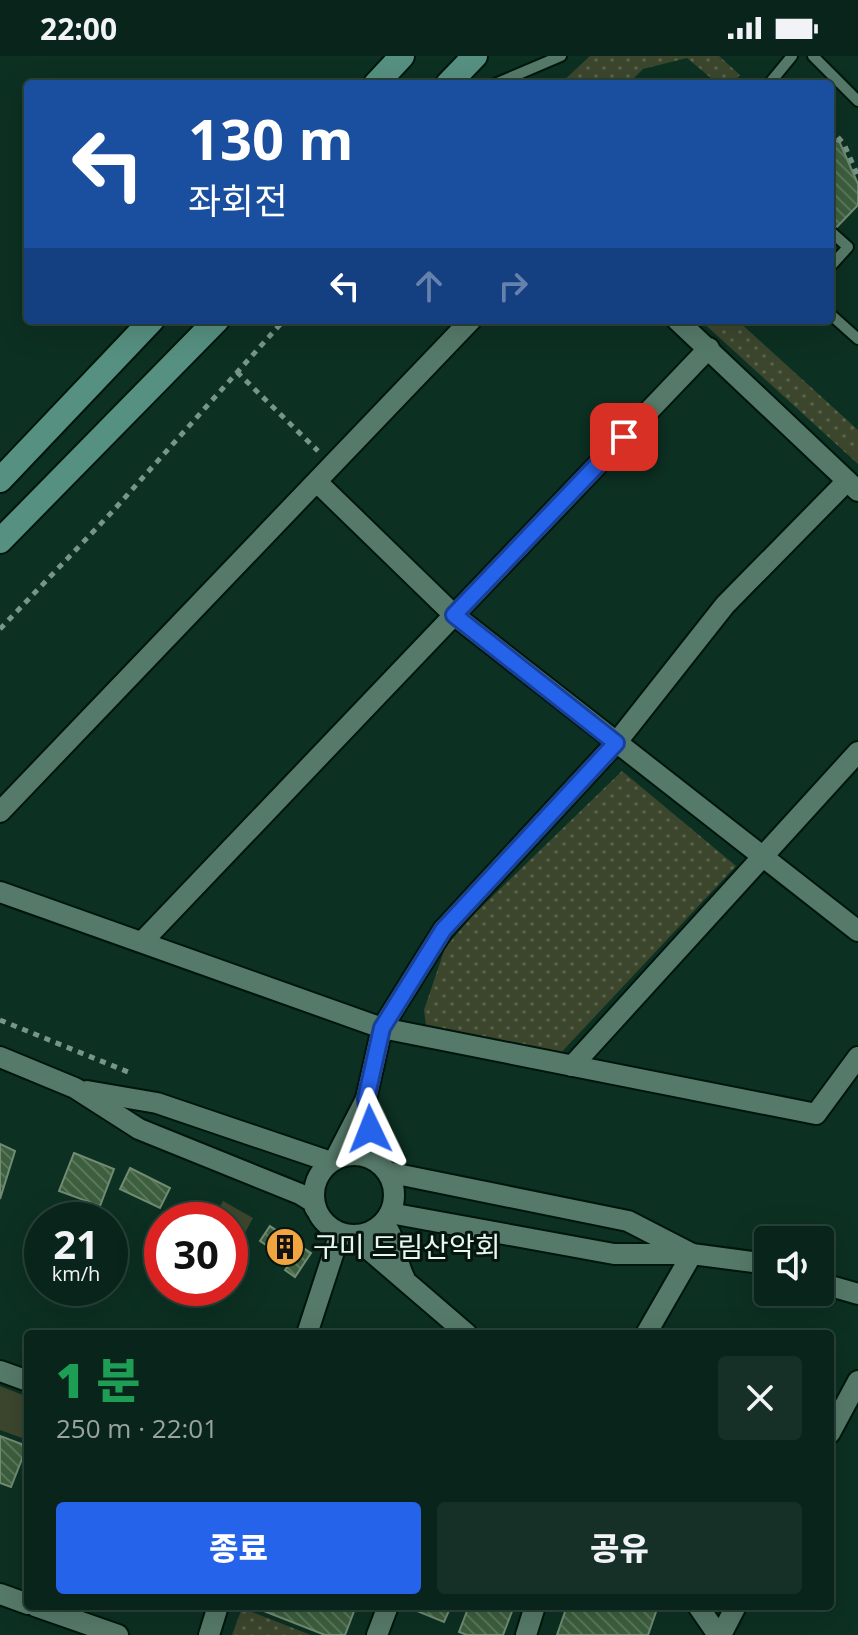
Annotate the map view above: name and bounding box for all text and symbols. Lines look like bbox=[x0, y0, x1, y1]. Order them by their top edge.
text: 22:00 bbox=[40, 8, 117, 49]
text: 130 m bbox=[188, 100, 354, 176]
icon: left bbox=[56, 112, 160, 216]
text: 좌회전 bbox=[188, 176, 287, 225]
icon: left bbox=[323, 264, 367, 308]
icon: ahead bbox=[407, 264, 451, 308]
icon: right bbox=[491, 264, 535, 308]
pin bbox=[590, 403, 658, 471]
icon: arrive bbox=[602, 415, 646, 459]
position arrow bbox=[328, 1087, 412, 1171]
speed limit sign: 30 bbox=[144, 1202, 248, 1306]
text: 21 bbox=[53, 1216, 99, 1271]
building icon: 구미 드림산악회 bbox=[264, 1226, 306, 1268]
map controls bbox=[754, 1226, 834, 1306]
button: sound bbox=[754, 1226, 834, 1306]
place label: 구미 드림산악회 bbox=[313, 1227, 501, 1265]
text: km/h bbox=[52, 1260, 100, 1287]
text: 1 분 bbox=[56, 1347, 141, 1412]
button: close bbox=[718, 1356, 802, 1440]
text: 250 m · 22:01 bbox=[56, 1410, 218, 1446]
button: 종료 bbox=[56, 1502, 421, 1594]
button: 공유 bbox=[437, 1502, 802, 1594]

